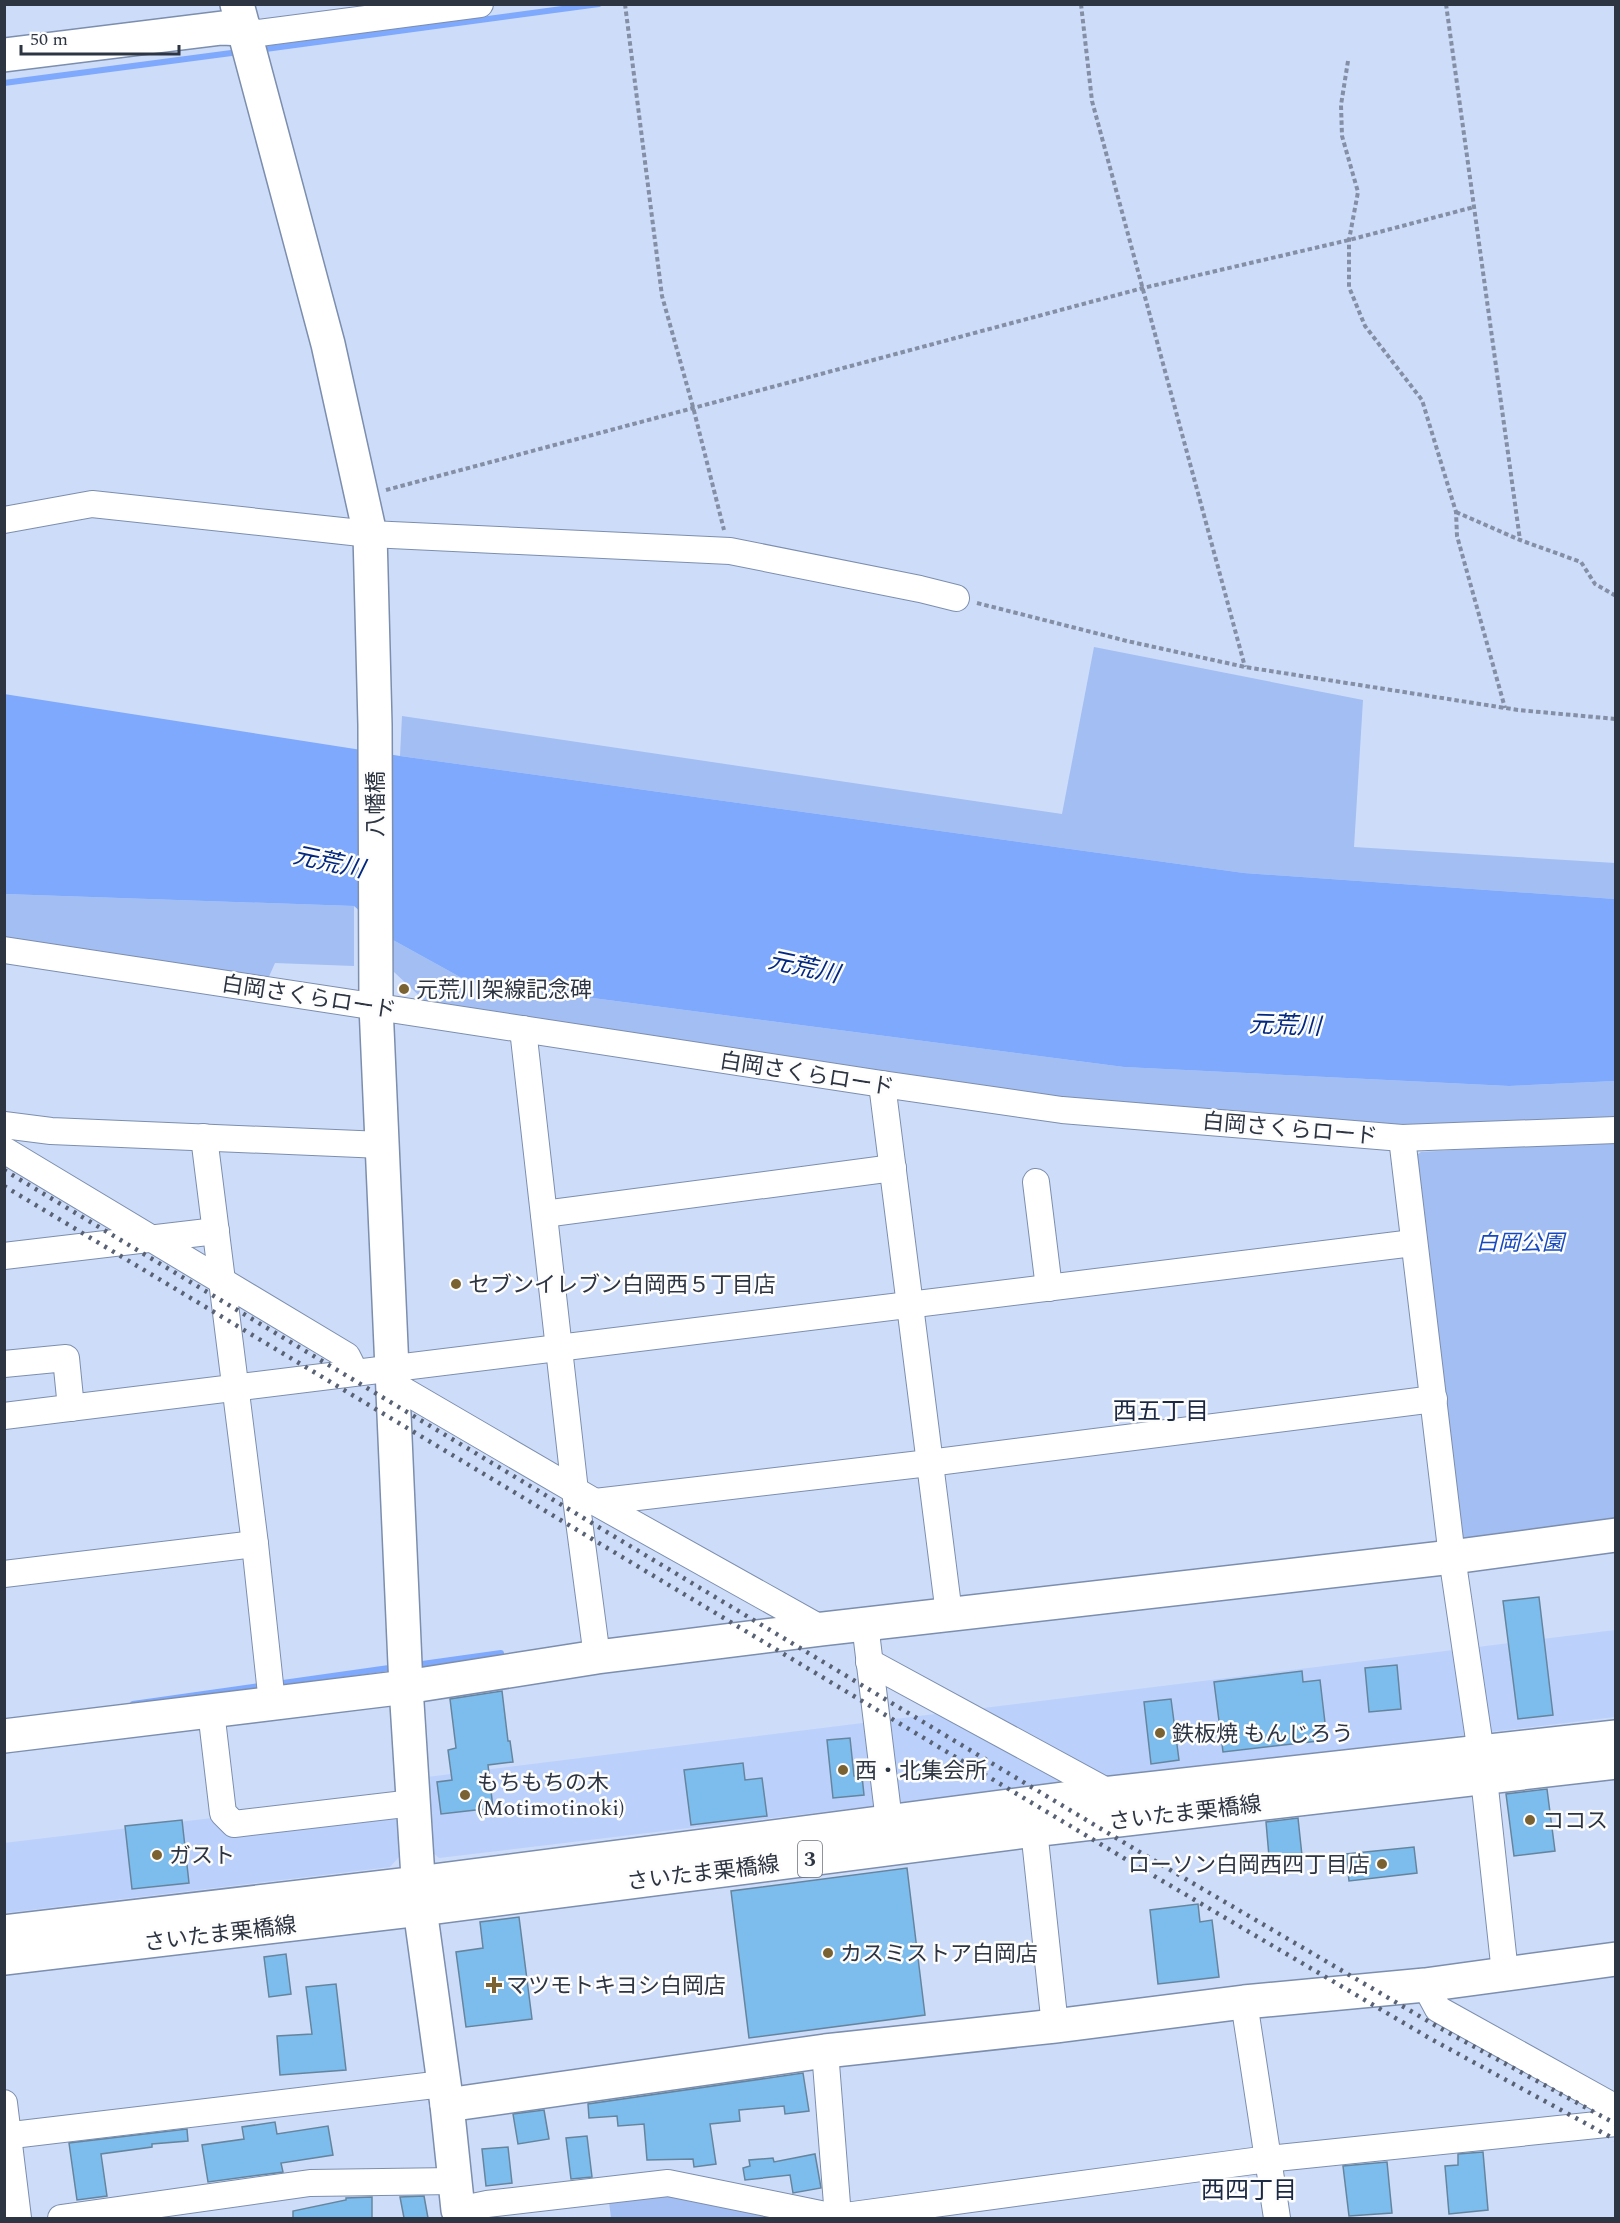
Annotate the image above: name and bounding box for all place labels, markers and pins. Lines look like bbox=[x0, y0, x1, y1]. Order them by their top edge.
place label: 元荒川架線記念碑 bbox=[416, 974, 592, 1007]
marker: 元荒川架線記念碑 bbox=[397, 982, 411, 996]
place label: セブンイレブン白岡西５丁目店 bbox=[468, 1269, 776, 1302]
marker: セブンイレブン白岡西５丁目店 bbox=[449, 1277, 463, 1291]
place label: 鉄板焼 もんじろう bbox=[1172, 1718, 1354, 1751]
marker: 鉄板焼 もんじろう bbox=[1153, 1726, 1167, 1740]
place label: 西・北集会所 bbox=[855, 1755, 987, 1788]
marker: 西・北集会所 bbox=[836, 1763, 850, 1777]
place label: もちもちの木 (Motimotinoki) bbox=[477, 1767, 625, 1825]
marker: もちもちの木 (Motimotinoki) bbox=[458, 1788, 472, 1802]
place label: ココス bbox=[1542, 1805, 1608, 1838]
marker: ココス bbox=[1523, 1813, 1537, 1827]
place label: ガスト bbox=[169, 1840, 235, 1873]
marker: ガスト bbox=[150, 1848, 164, 1862]
place label: ローソン白岡西四丁目店 bbox=[1128, 1849, 1370, 1882]
marker: ローソン白岡西四丁目店 bbox=[1375, 1857, 1389, 1871]
place label: カスミストア白岡店 bbox=[840, 1938, 1038, 1971]
marker: カスミストア白岡店 bbox=[821, 1946, 835, 1960]
place label: マツモトキヨシ白岡店 bbox=[506, 1970, 726, 2003]
marker: マツモトキヨシ白岡店 bbox=[487, 1978, 501, 1992]

